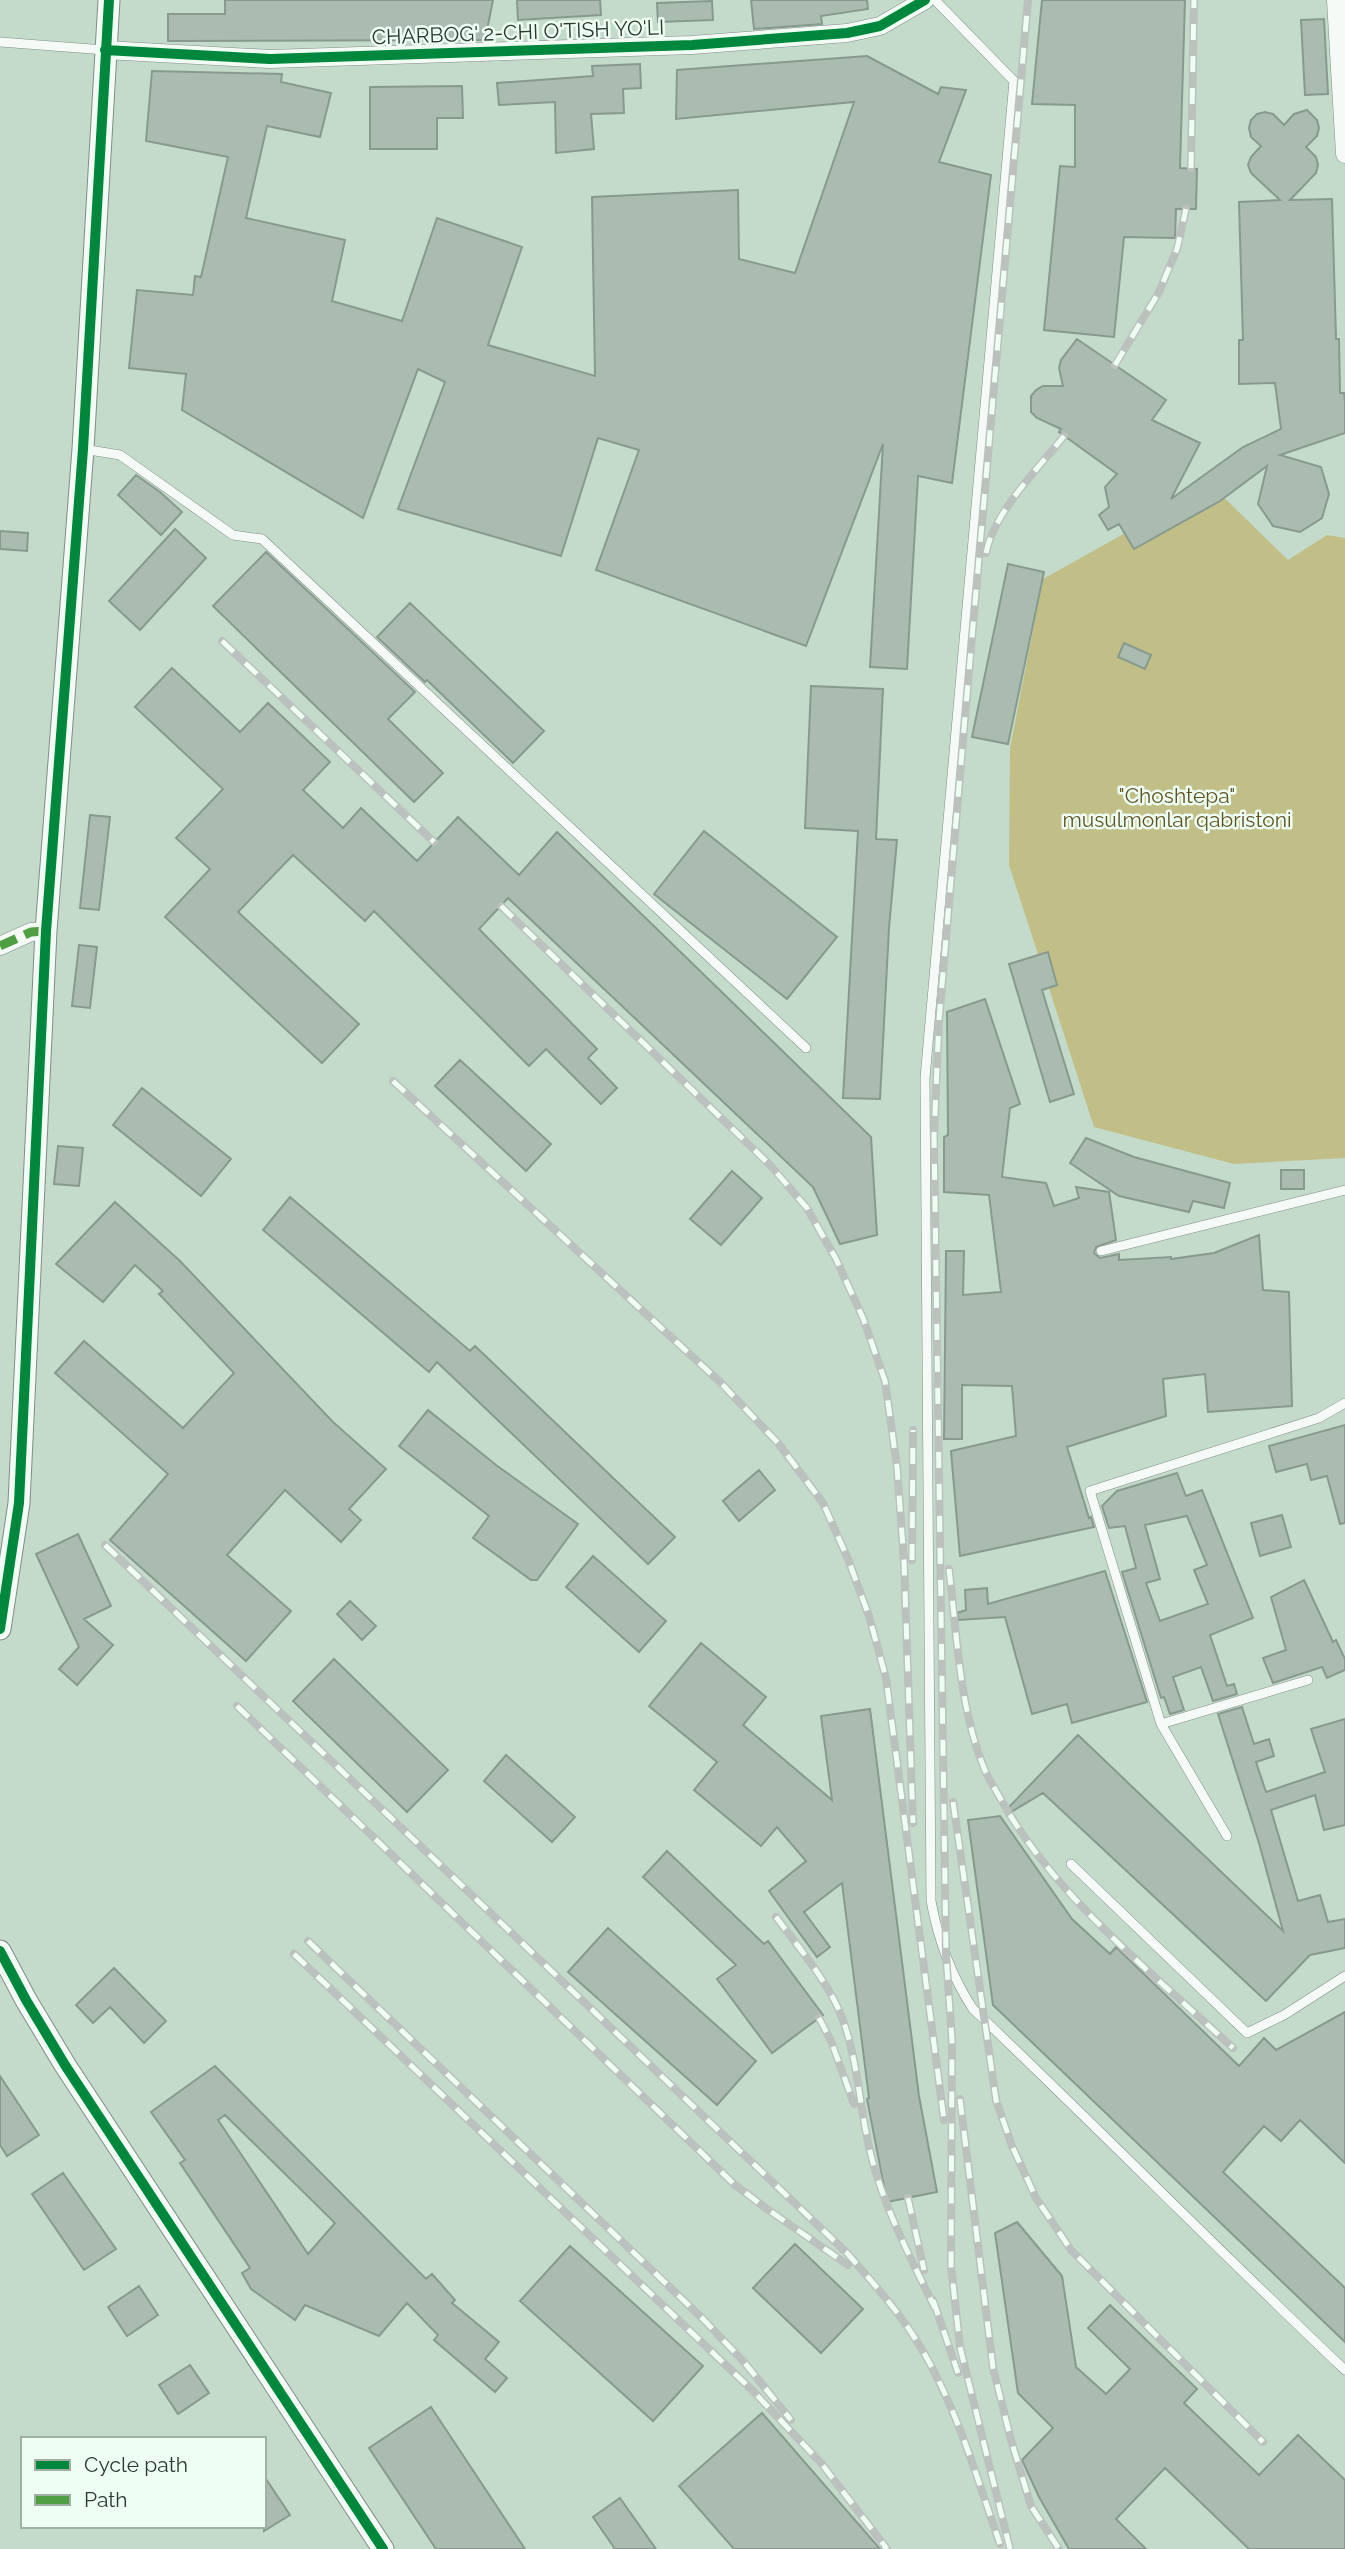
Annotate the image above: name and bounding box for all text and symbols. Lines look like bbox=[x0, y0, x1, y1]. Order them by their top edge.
street label: CHARBOG' 2-CHI O'TISH YO'LI bbox=[371, 14, 665, 50]
park label: "Choshtepa" musulmonlar qabristoni bbox=[1062, 783, 1292, 832]
legend bbox=[21, 2437, 266, 2528]
text: Cycle path bbox=[84, 2452, 188, 2477]
text: Path bbox=[84, 2487, 128, 2512]

